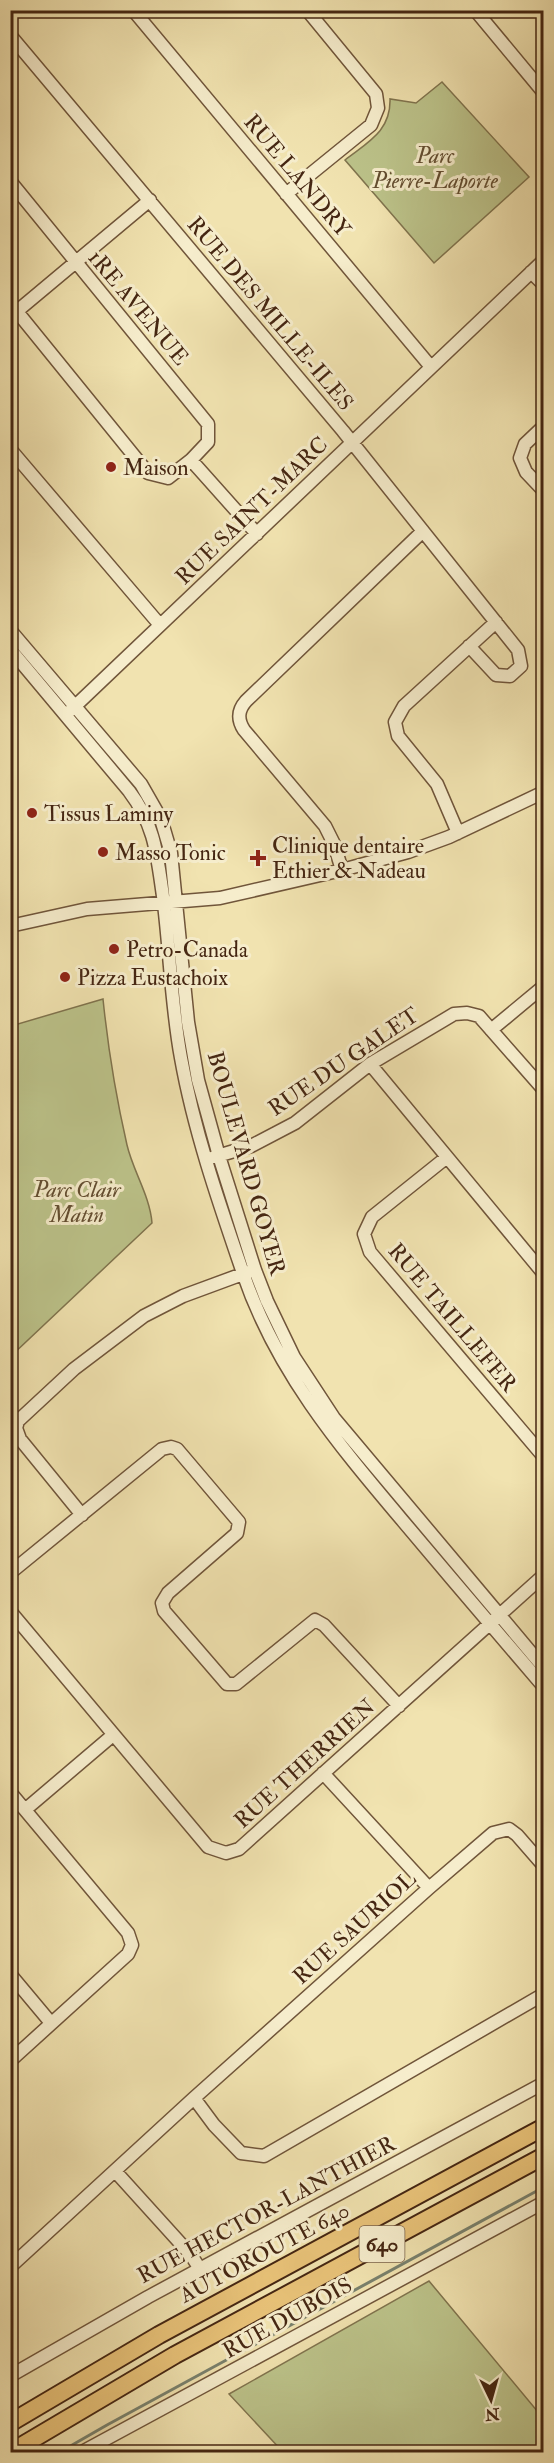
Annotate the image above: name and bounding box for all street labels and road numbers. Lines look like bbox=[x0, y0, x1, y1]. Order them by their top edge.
street label: RUE LANDRY bbox=[238, 108, 357, 244]
street label: RUE DES MILLE-ILES bbox=[181, 211, 360, 416]
street label: 1RE AVENUE bbox=[82, 244, 195, 371]
street label: RUE SAINT-MARC bbox=[170, 431, 334, 591]
street label: RUE DU GALET bbox=[263, 1001, 425, 1123]
street label: BOULEVARD GOYER bbox=[201, 1048, 292, 1280]
street label: RUE TAILLEFER bbox=[382, 1238, 523, 1399]
street label: RUE THERRIEN bbox=[228, 1693, 381, 1834]
street label: RUE SAURIOL bbox=[287, 1865, 422, 1990]
street label: RUE HECTOR-LANTHIER bbox=[133, 2129, 401, 2290]
street label: AUTOROUTE 640 bbox=[174, 2196, 354, 2310]
road number: 640 bbox=[360, 2226, 404, 2262]
street label: RUE DUBOIS bbox=[218, 2271, 357, 2365]

